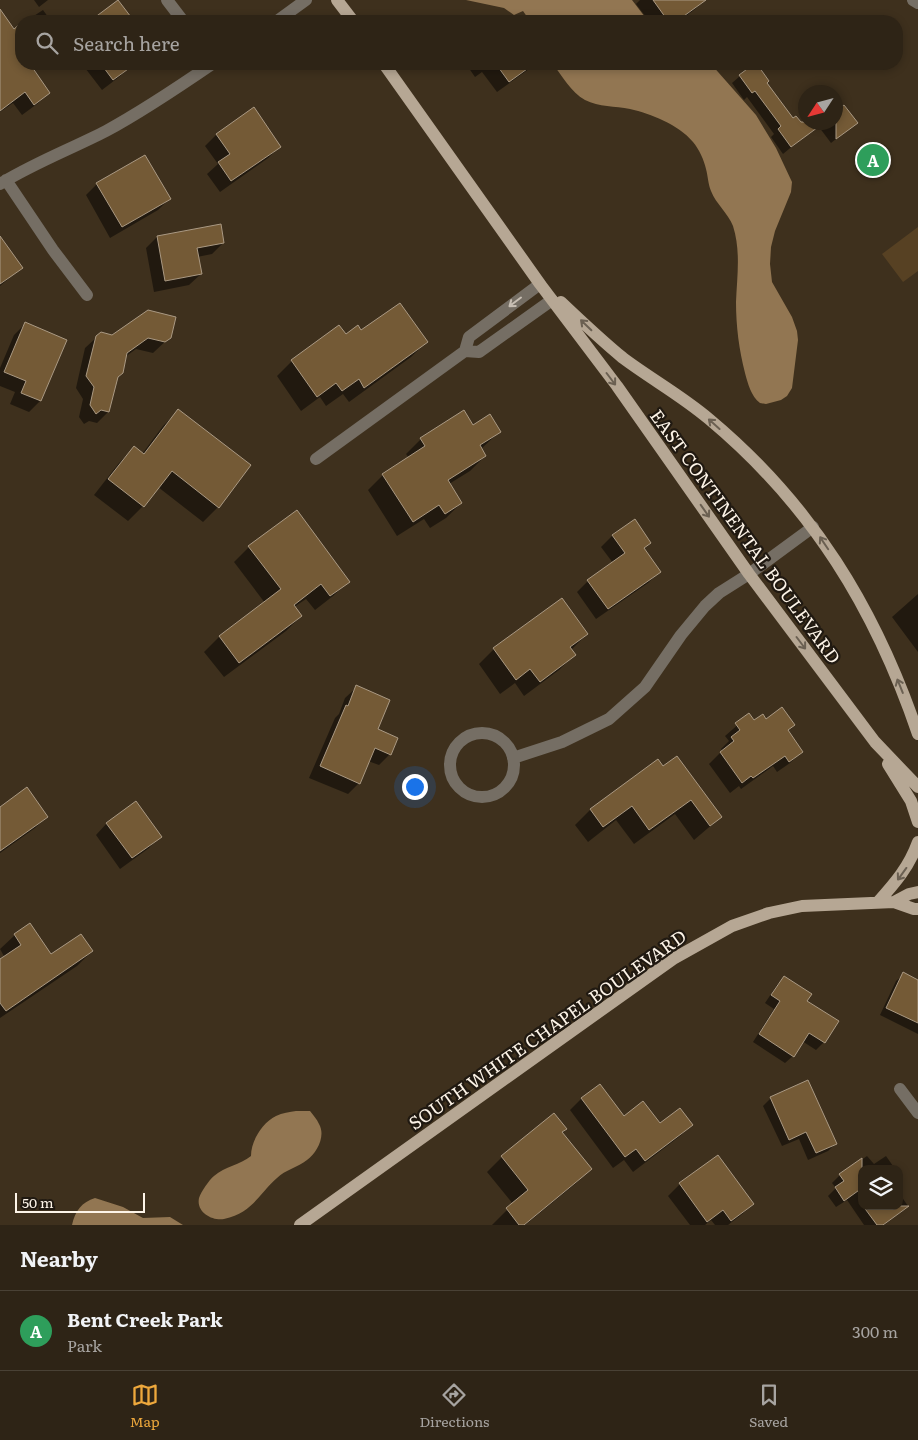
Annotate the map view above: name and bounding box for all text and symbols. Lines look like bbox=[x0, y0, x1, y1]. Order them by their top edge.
search box bbox=[15, 15, 903, 70]
icon: search bbox=[33, 29, 61, 57]
text: Search here bbox=[73, 29, 180, 57]
north arrow bbox=[798, 85, 843, 130]
pin: A bbox=[857, 141, 889, 179]
one-way arrow bbox=[509, 297, 522, 308]
one-way arrow bbox=[579, 319, 592, 331]
one-way arrow bbox=[606, 372, 616, 386]
street label: EAST CONTINENTAL BOULEVARD bbox=[644, 403, 848, 669]
one-way arrow bbox=[708, 418, 721, 430]
one-way arrow bbox=[700, 504, 710, 518]
one-way arrow bbox=[819, 536, 829, 550]
one-way arrow bbox=[795, 636, 806, 649]
one-way arrow bbox=[895, 679, 904, 694]
your location bbox=[402, 774, 428, 800]
one-way arrow bbox=[897, 867, 907, 881]
street label: SOUTH WHITE CHAPEL BOULEVARD bbox=[403, 922, 691, 1136]
map controls bbox=[858, 1165, 903, 1210]
button: layers bbox=[858, 1165, 903, 1210]
scale bar bbox=[15, 1190, 145, 1213]
text: 50 m bbox=[22, 1192, 54, 1212]
text: Nearby bbox=[20, 1242, 98, 1273]
text: Bent Creek Park bbox=[67, 1305, 223, 1333]
text: A bbox=[30, 1319, 42, 1343]
text: 300 m bbox=[852, 1319, 898, 1343]
text: Park bbox=[67, 1333, 102, 1357]
tab: Map bbox=[130, 1381, 160, 1431]
tab: Directions bbox=[419, 1381, 489, 1431]
tab: Saved bbox=[749, 1381, 788, 1431]

